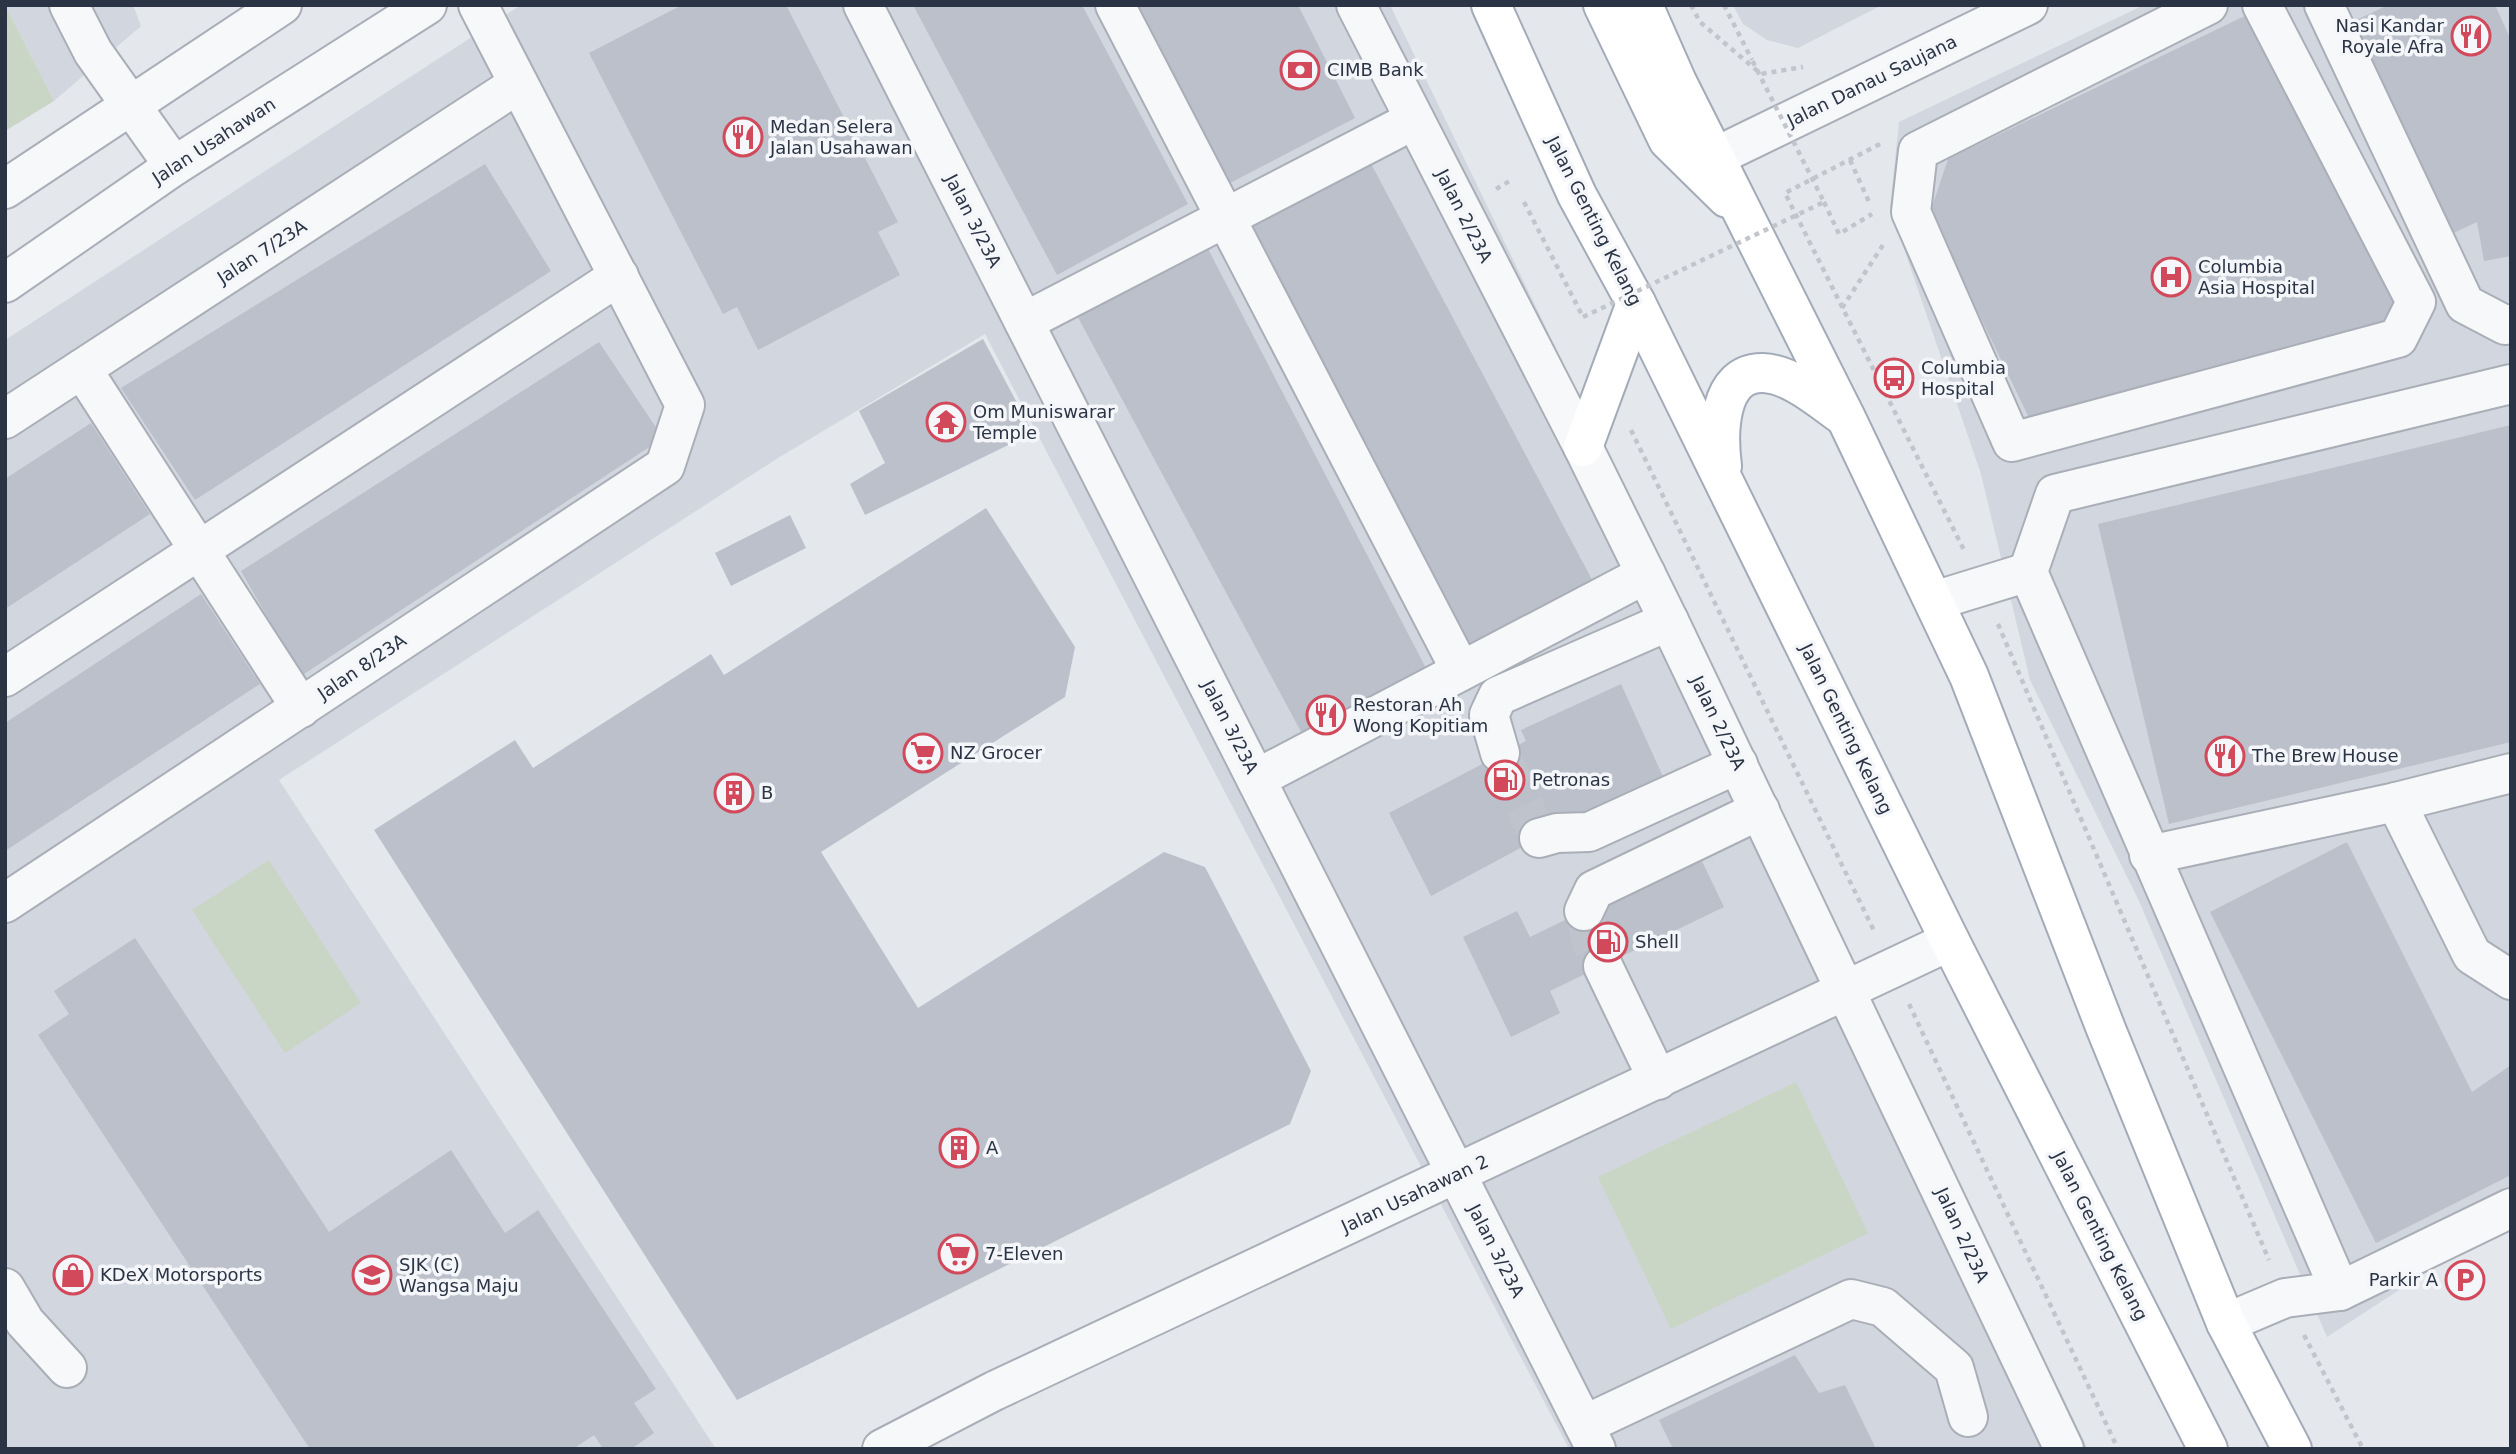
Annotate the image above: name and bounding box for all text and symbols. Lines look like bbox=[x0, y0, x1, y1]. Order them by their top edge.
place label: Nasi Kandar Royale Afra bbox=[2336, 15, 2445, 57]
restaurant icon: Nasi Kandar Royale Afra bbox=[2450, 15, 2492, 57]
street label: Jalan Danau Saujana bbox=[1783, 30, 1960, 131]
bank icon: CIMB Bank bbox=[1279, 49, 1321, 91]
place label: CIMB Bank bbox=[1327, 59, 1424, 80]
street label: Jalan Usahawan bbox=[147, 93, 279, 189]
restaurant icon: Medan Selera Jalan Usahawan bbox=[722, 116, 764, 158]
place label: Medan Selera Jalan Usahawan bbox=[769, 116, 913, 158]
street label: Jalan Genting Kelang bbox=[1542, 132, 1646, 309]
street label: Jalan 2/23A bbox=[1431, 165, 1497, 267]
street label: Jalan 3/23A bbox=[940, 170, 1006, 272]
street label: Jalan 7/23A bbox=[212, 215, 311, 289]
hospital icon: Columbia Asia Hospital bbox=[2150, 256, 2192, 298]
place label: Columbia Asia Hospital bbox=[2198, 256, 2315, 298]
bus stop icon: Columbia Hospital bbox=[1873, 357, 1915, 399]
place label: Columbia Hospital bbox=[1921, 357, 2006, 399]
temple icon: Om Muniswarar Temple bbox=[925, 401, 967, 443]
place label: Om Muniswarar Temple bbox=[972, 401, 1115, 443]
street label: Jalan 8/23A bbox=[313, 629, 411, 704]
street label: Jalan Genting Kelang bbox=[1795, 639, 1897, 818]
street label: Jalan 2/23A bbox=[1686, 671, 1751, 774]
street label: Jalan 3/23A bbox=[1197, 676, 1263, 778]
restaurant icon: Restoran Ah Wong Kopitiam bbox=[1305, 694, 1347, 736]
place label: Restoran Ah Wong Kopitiam bbox=[1353, 694, 1488, 736]
supermarket icon: NZ Grocer bbox=[902, 732, 944, 774]
restaurant icon: The Brew House bbox=[2204, 735, 2246, 777]
place label: NZ Grocer bbox=[950, 742, 1042, 763]
place label: The Brew House bbox=[2251, 745, 2398, 766]
fuel station icon: Petronas bbox=[1484, 759, 1526, 801]
place label: Petronas bbox=[1532, 769, 1610, 790]
building icon: B bbox=[713, 772, 755, 814]
place label: B bbox=[761, 782, 773, 803]
fuel station icon: Shell bbox=[1587, 921, 1629, 963]
place label: Shell bbox=[1635, 931, 1679, 952]
building icon: A bbox=[938, 1127, 980, 1169]
place label: A bbox=[986, 1137, 999, 1158]
street label: Jalan Genting Kelang bbox=[2048, 1147, 2152, 1324]
street label: Jalan Usahawan 2 bbox=[1337, 1150, 1492, 1237]
street label: Jalan 2/23A bbox=[1931, 1183, 1994, 1286]
street label: Jalan 3/23A bbox=[1463, 1200, 1529, 1302]
supermarket icon: 7-Eleven bbox=[937, 1233, 979, 1275]
place label: 7-Eleven bbox=[985, 1243, 1064, 1264]
shop icon: KDeX Motorsports bbox=[52, 1254, 94, 1296]
school or university icon: SJK (C) Wangsa Maju bbox=[351, 1254, 393, 1296]
place label: SJK (C) Wangsa Maju bbox=[399, 1254, 519, 1296]
parking icon: Parkir A bbox=[2444, 1259, 2486, 1301]
place label: KDeX Motorsports bbox=[100, 1264, 262, 1285]
place label: Parkir A bbox=[2369, 1269, 2439, 1290]

